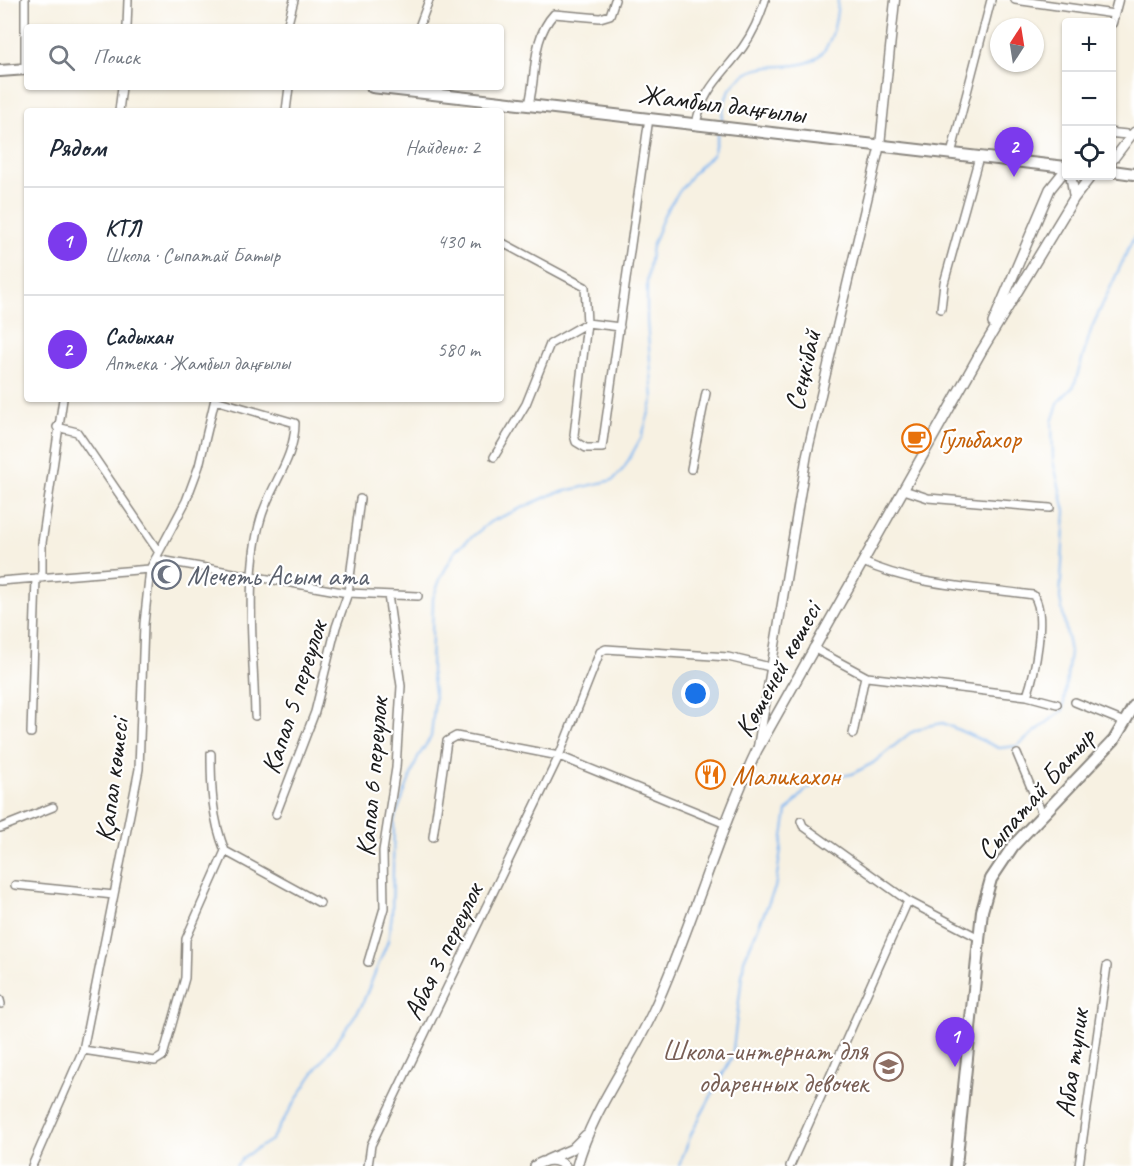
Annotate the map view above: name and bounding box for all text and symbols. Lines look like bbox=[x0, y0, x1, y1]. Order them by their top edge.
north arrow bbox=[990, 18, 1044, 72]
map controls bbox=[1062, 18, 1116, 180]
button: + bbox=[1062, 18, 1116, 72]
search box bbox=[24, 24, 504, 90]
icon: search bbox=[45, 41, 78, 74]
text: Поиск bbox=[93, 43, 139, 71]
button: − bbox=[1062, 72, 1116, 126]
street label: Жамбыл даңғылы bbox=[636, 76, 810, 131]
button: locate bbox=[1062, 126, 1116, 180]
pin: 2 bbox=[994, 128, 1034, 177]
text: Рядом bbox=[48, 131, 106, 164]
text: Найдено: 2 bbox=[405, 135, 480, 160]
text: КТЛ bbox=[105, 215, 141, 243]
text: 1 bbox=[63, 229, 72, 254]
text: 430 m bbox=[437, 229, 480, 254]
text: Школа · Сыпатай Батыр bbox=[105, 243, 280, 268]
text: Садыхан bbox=[105, 323, 173, 351]
street label: Сеңкібай bbox=[776, 325, 829, 414]
text: 2 bbox=[63, 337, 72, 362]
text: 580 m bbox=[437, 337, 480, 362]
text: Аптека · Жамбыл даңғылы bbox=[105, 351, 290, 376]
place label: Гульбахор bbox=[938, 421, 1022, 456]
cafe icon: Гульбахор bbox=[901, 422, 933, 454]
place label: Мечеть Асым ата bbox=[187, 558, 370, 593]
mosque icon: Мечеть Асым ата bbox=[150, 559, 182, 591]
street label: Көшеней көшесі bbox=[726, 592, 831, 743]
street label: Капал 5 переулок bbox=[252, 613, 336, 778]
your location bbox=[681, 679, 710, 708]
street label: Капал 6 переулок bbox=[347, 694, 396, 858]
street label: Қапал көшесі bbox=[87, 712, 137, 844]
street label: Сыпатай Батыр bbox=[968, 719, 1103, 867]
place label: Маликахон bbox=[732, 758, 842, 793]
restaurant icon: Маликахон bbox=[695, 759, 727, 791]
street label: Абая 3 переулок bbox=[394, 875, 492, 1025]
street label: Абая тупик bbox=[1047, 1004, 1097, 1119]
pin: 1 bbox=[936, 1018, 974, 1067]
place label: Школа-интернат для одаренных девочек bbox=[662, 1033, 871, 1100]
school or university icon: Школа-интернат для одаренных девочек bbox=[873, 1050, 905, 1082]

